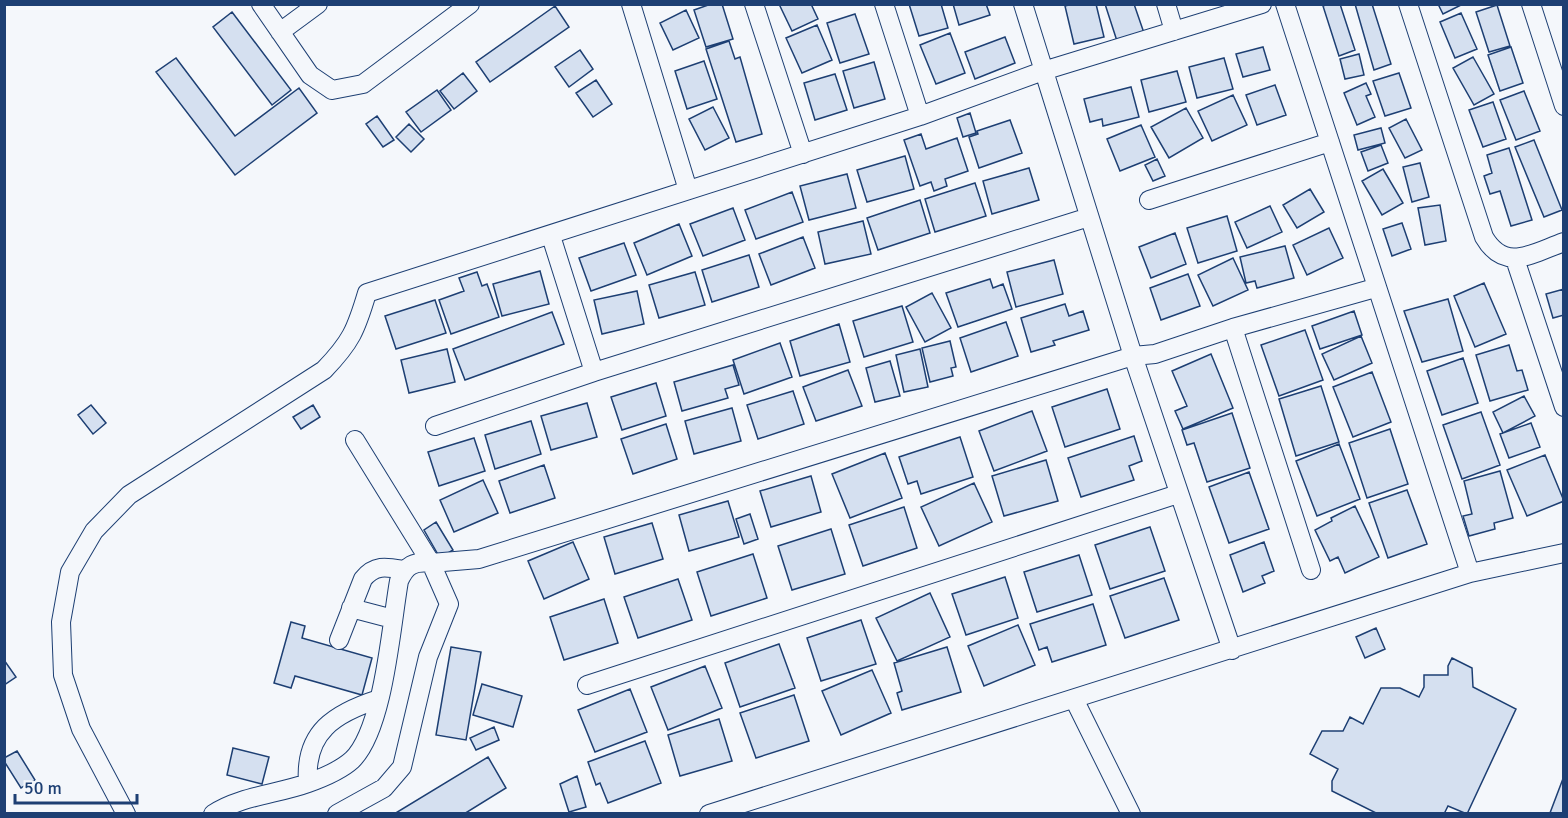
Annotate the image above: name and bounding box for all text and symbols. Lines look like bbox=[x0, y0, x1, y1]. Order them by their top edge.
scale bar bbox=[15, 767, 136, 805]
text: 50 m bbox=[24, 777, 62, 799]

